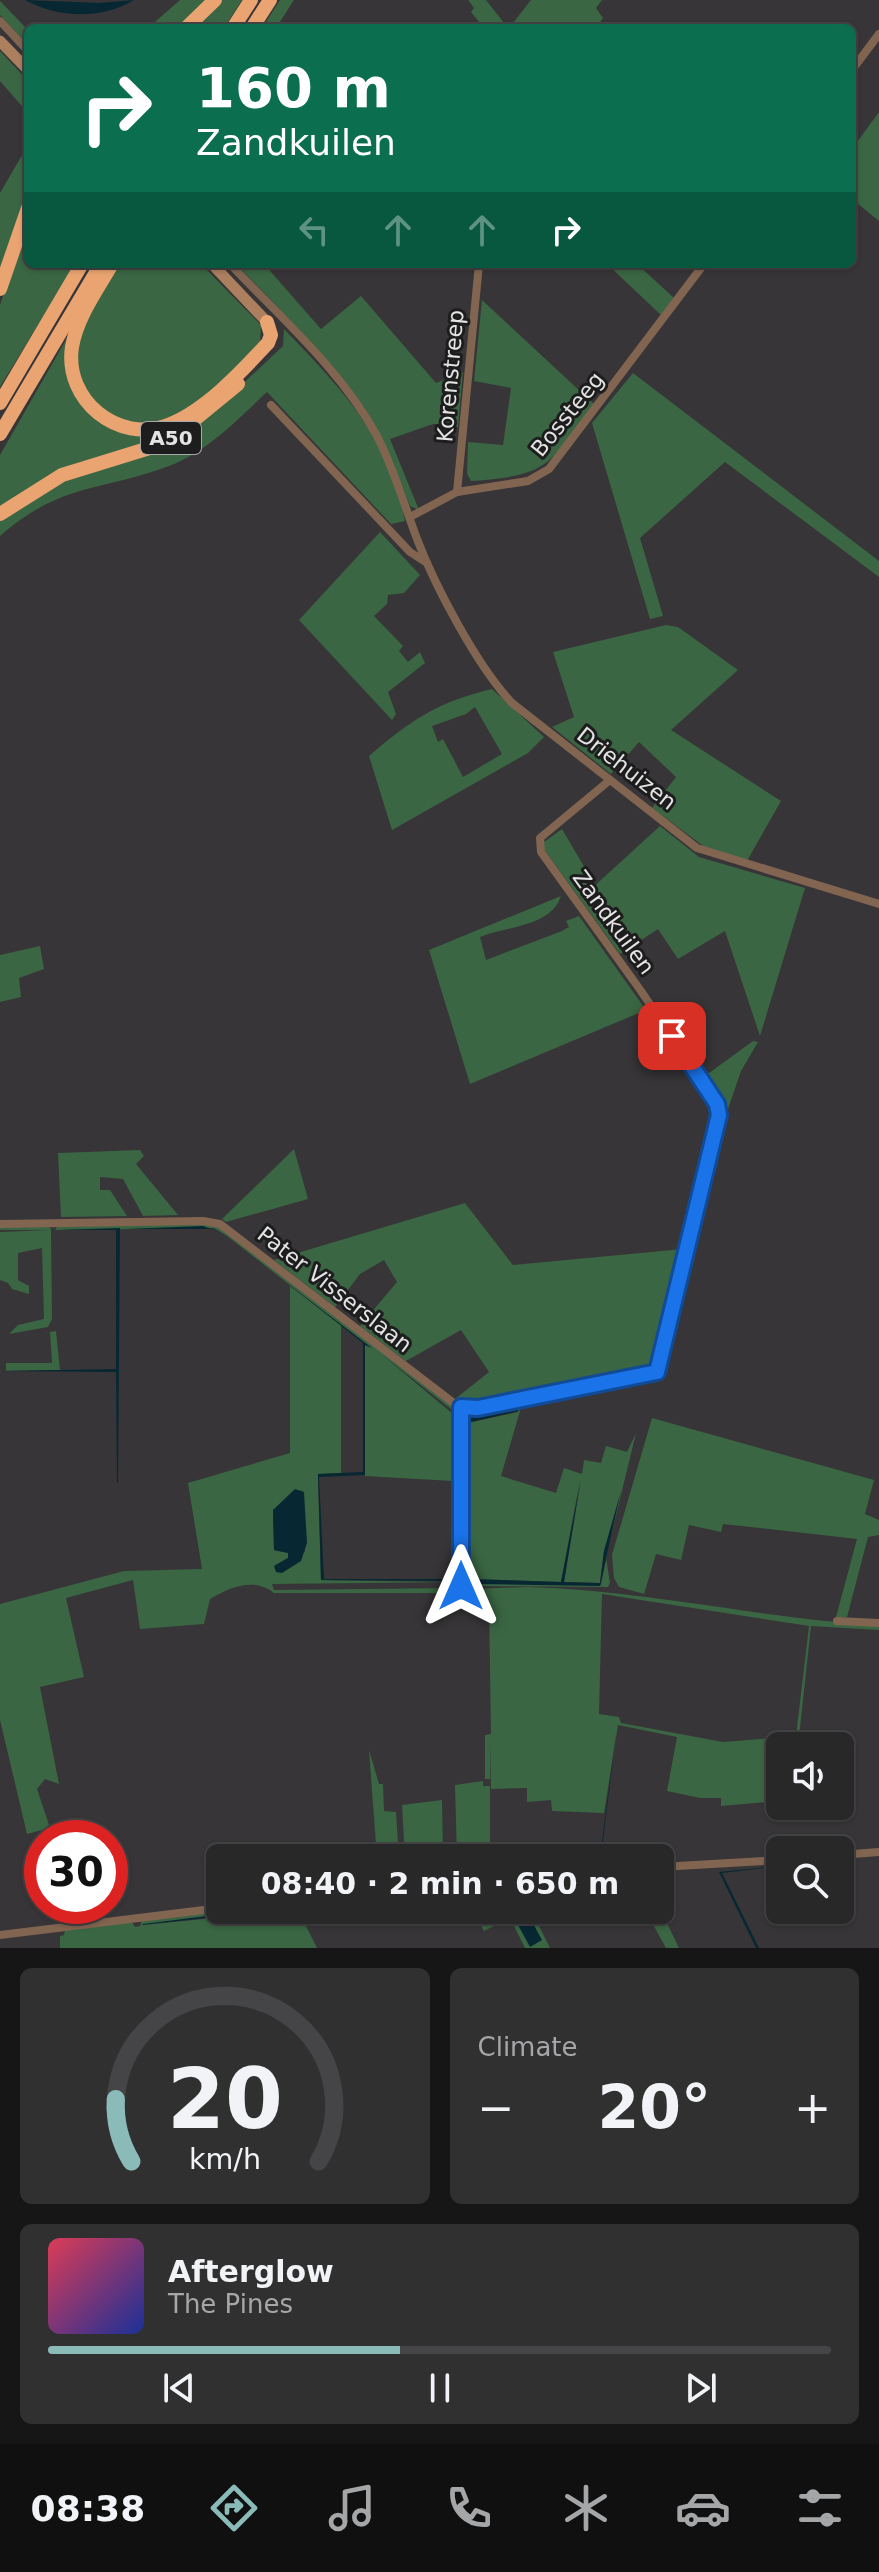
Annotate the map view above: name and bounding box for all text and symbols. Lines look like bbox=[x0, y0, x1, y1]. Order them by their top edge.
text: 160 m bbox=[196, 55, 391, 120]
icon: right bbox=[64, 56, 168, 160]
text: Zandkuilen bbox=[196, 122, 396, 163]
icon: left bbox=[292, 208, 336, 252]
icon: ahead bbox=[376, 208, 420, 252]
icon: ahead bbox=[460, 208, 504, 252]
icon: right bbox=[544, 208, 588, 252]
street label: Korenstreep bbox=[432, 309, 469, 443]
street label: Bossteeg bbox=[526, 367, 609, 461]
road number: A50 bbox=[141, 422, 201, 454]
street label: Driehuizen bbox=[572, 722, 681, 815]
street label: Zandkuilen bbox=[568, 866, 660, 979]
pin bbox=[638, 1002, 706, 1070]
icon: arrive bbox=[650, 1014, 694, 1058]
street label: Pater Visserslaan bbox=[253, 1221, 417, 1357]
position arrow bbox=[419, 1544, 503, 1628]
map controls bbox=[766, 1732, 854, 1924]
button: sound bbox=[766, 1732, 854, 1820]
speed limit sign: 30 bbox=[24, 1820, 128, 1924]
button: search bbox=[766, 1836, 854, 1924]
text: 08:40 · 2 min · 650 m bbox=[261, 1866, 619, 1901]
text: Climate bbox=[478, 2032, 578, 2062]
text: 20 bbox=[167, 2051, 283, 2148]
text: 20° bbox=[598, 2072, 711, 2142]
text: − bbox=[478, 2082, 514, 2133]
text: + bbox=[794, 2082, 831, 2133]
text: km/h bbox=[189, 2142, 261, 2176]
text: Afterglow bbox=[168, 2254, 334, 2289]
text: The Pines bbox=[168, 2289, 293, 2319]
icon: previous bbox=[157, 2366, 201, 2410]
icon: pause bbox=[418, 2366, 462, 2410]
icon: next bbox=[679, 2366, 723, 2410]
icon: directions bbox=[206, 2480, 262, 2536]
icon: music bbox=[324, 2480, 380, 2536]
icon: phone bbox=[441, 2480, 497, 2536]
icon: climate bbox=[558, 2480, 614, 2536]
icon: car bbox=[675, 2480, 731, 2536]
icon: filters bbox=[792, 2480, 848, 2536]
text: 08:38 bbox=[31, 2488, 145, 2529]

